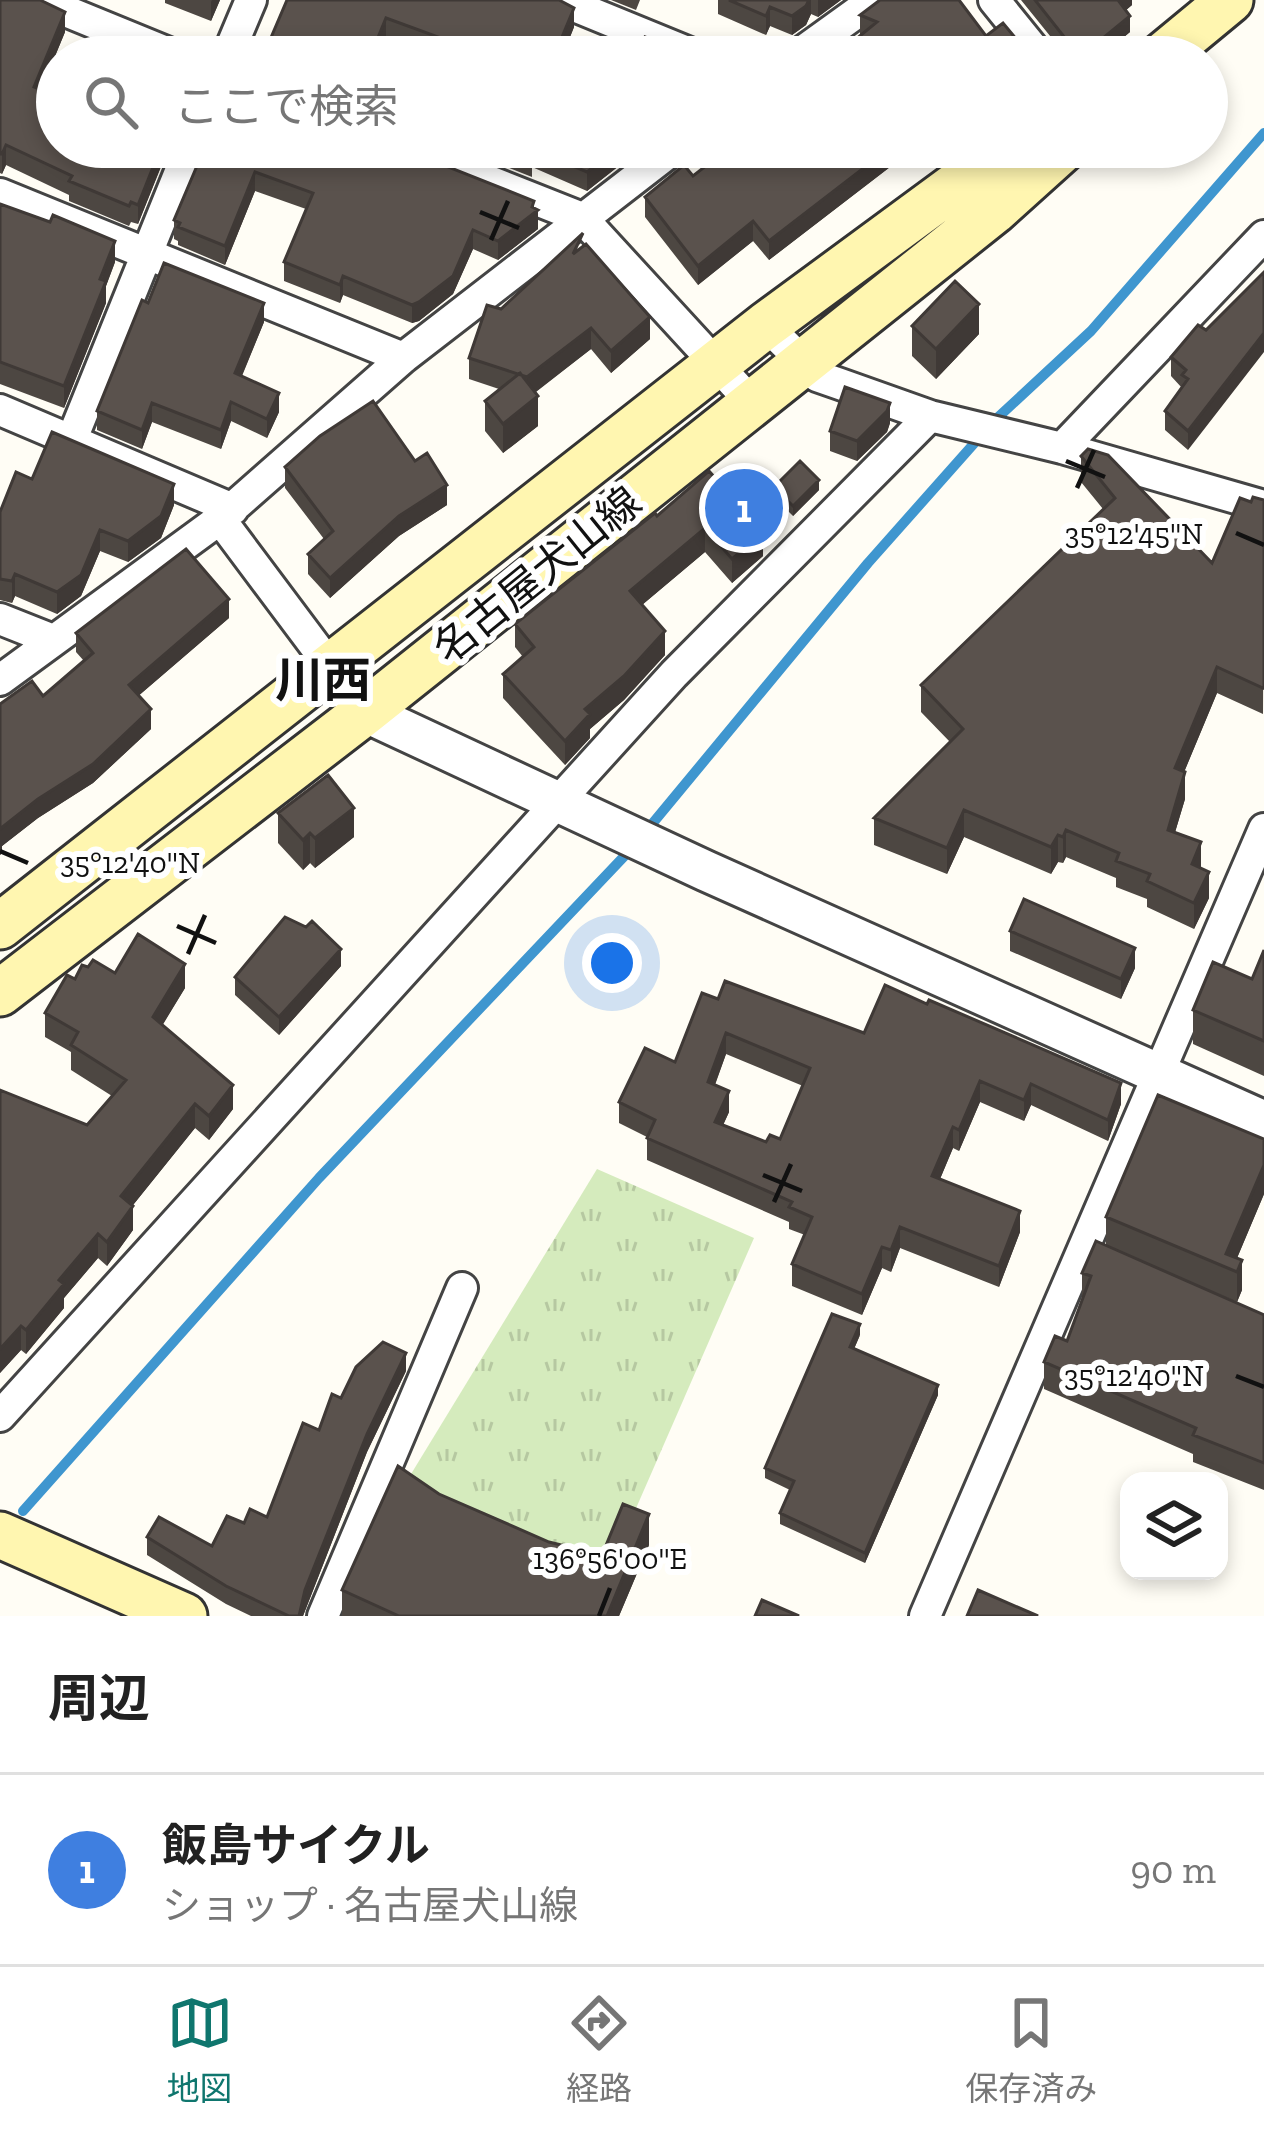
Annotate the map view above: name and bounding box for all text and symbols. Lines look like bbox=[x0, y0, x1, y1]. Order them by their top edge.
search box bbox=[36, 36, 1228, 168]
icon: search bbox=[78, 69, 144, 135]
text: ここで検索 bbox=[174, 80, 399, 134]
pin: 1 bbox=[705, 463, 783, 553]
street label: 名古屋犬山線 bbox=[423, 476, 651, 674]
text: 35°12'45"N bbox=[1065, 516, 1203, 552]
district label: 川西 bbox=[275, 652, 371, 709]
text: 35°12'40"N bbox=[60, 845, 200, 881]
your location bbox=[582, 933, 642, 993]
text: 35°12'40"N bbox=[1064, 1358, 1204, 1394]
map controls bbox=[1120, 1472, 1228, 1580]
button: layers bbox=[1120, 1472, 1228, 1580]
text: 136°56'00"E bbox=[533, 1541, 687, 1577]
text: 周辺 bbox=[48, 1668, 150, 1729]
text: 飯島サイクル bbox=[162, 1819, 430, 1873]
text: 1 bbox=[79, 1846, 95, 1893]
text: 90 m bbox=[1130, 1846, 1216, 1893]
text: ショップ · 名古屋犬山線 bbox=[162, 1882, 578, 1929]
tab: 地図 bbox=[167, 1990, 233, 2110]
tab: 経路 bbox=[566, 1990, 632, 2110]
tab: 保存済み bbox=[965, 1990, 1097, 2110]

